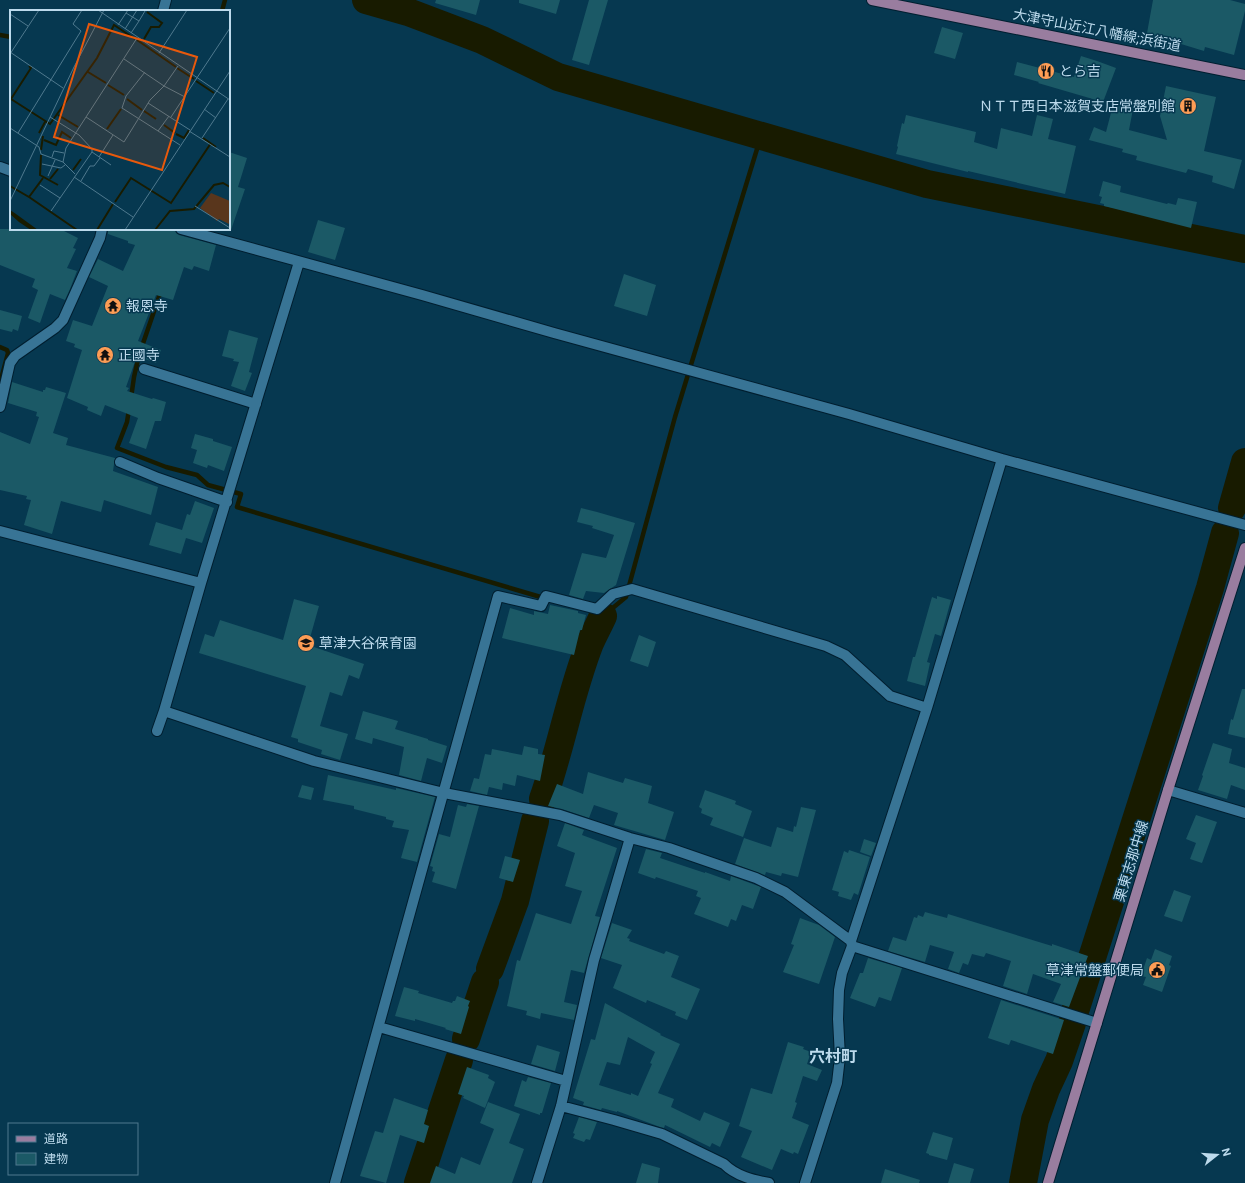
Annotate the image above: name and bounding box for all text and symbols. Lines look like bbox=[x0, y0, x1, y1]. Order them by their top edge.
street label: 大津守山近江八幡線;浜街道 bbox=[1012, 6, 1182, 54]
inset map bbox=[10, 10, 230, 230]
restaurant icon: とら吉 bbox=[1036, 61, 1056, 81]
place label: とら吉 bbox=[1059, 63, 1101, 79]
building icon: ＮＴＴ西日本滋賀支店常盤別館 bbox=[1178, 96, 1198, 116]
place label: ＮＴＴ西日本滋賀支店常盤別館 bbox=[979, 98, 1175, 114]
temple icon: 報恩寺 bbox=[103, 296, 123, 316]
place label: 報恩寺 bbox=[126, 298, 168, 314]
temple icon: 正國寺 bbox=[95, 345, 115, 365]
place label: 正國寺 bbox=[118, 347, 160, 363]
school or university icon: 草津大谷保育園 bbox=[296, 633, 316, 653]
place label: 草津大谷保育園 bbox=[319, 635, 417, 651]
street label: 栗東志那中線 bbox=[1111, 818, 1151, 904]
public building icon: 草津常盤郵便局 bbox=[1147, 960, 1167, 980]
place label: 草津常盤郵便局 bbox=[1046, 962, 1144, 978]
district label: 穴村町 bbox=[809, 1047, 857, 1066]
legend bbox=[8, 1123, 138, 1175]
text: 道路 bbox=[44, 1132, 68, 1146]
north arrow bbox=[1197, 1135, 1237, 1175]
text: N bbox=[1219, 1147, 1234, 1158]
text: 建物 bbox=[44, 1152, 68, 1166]

